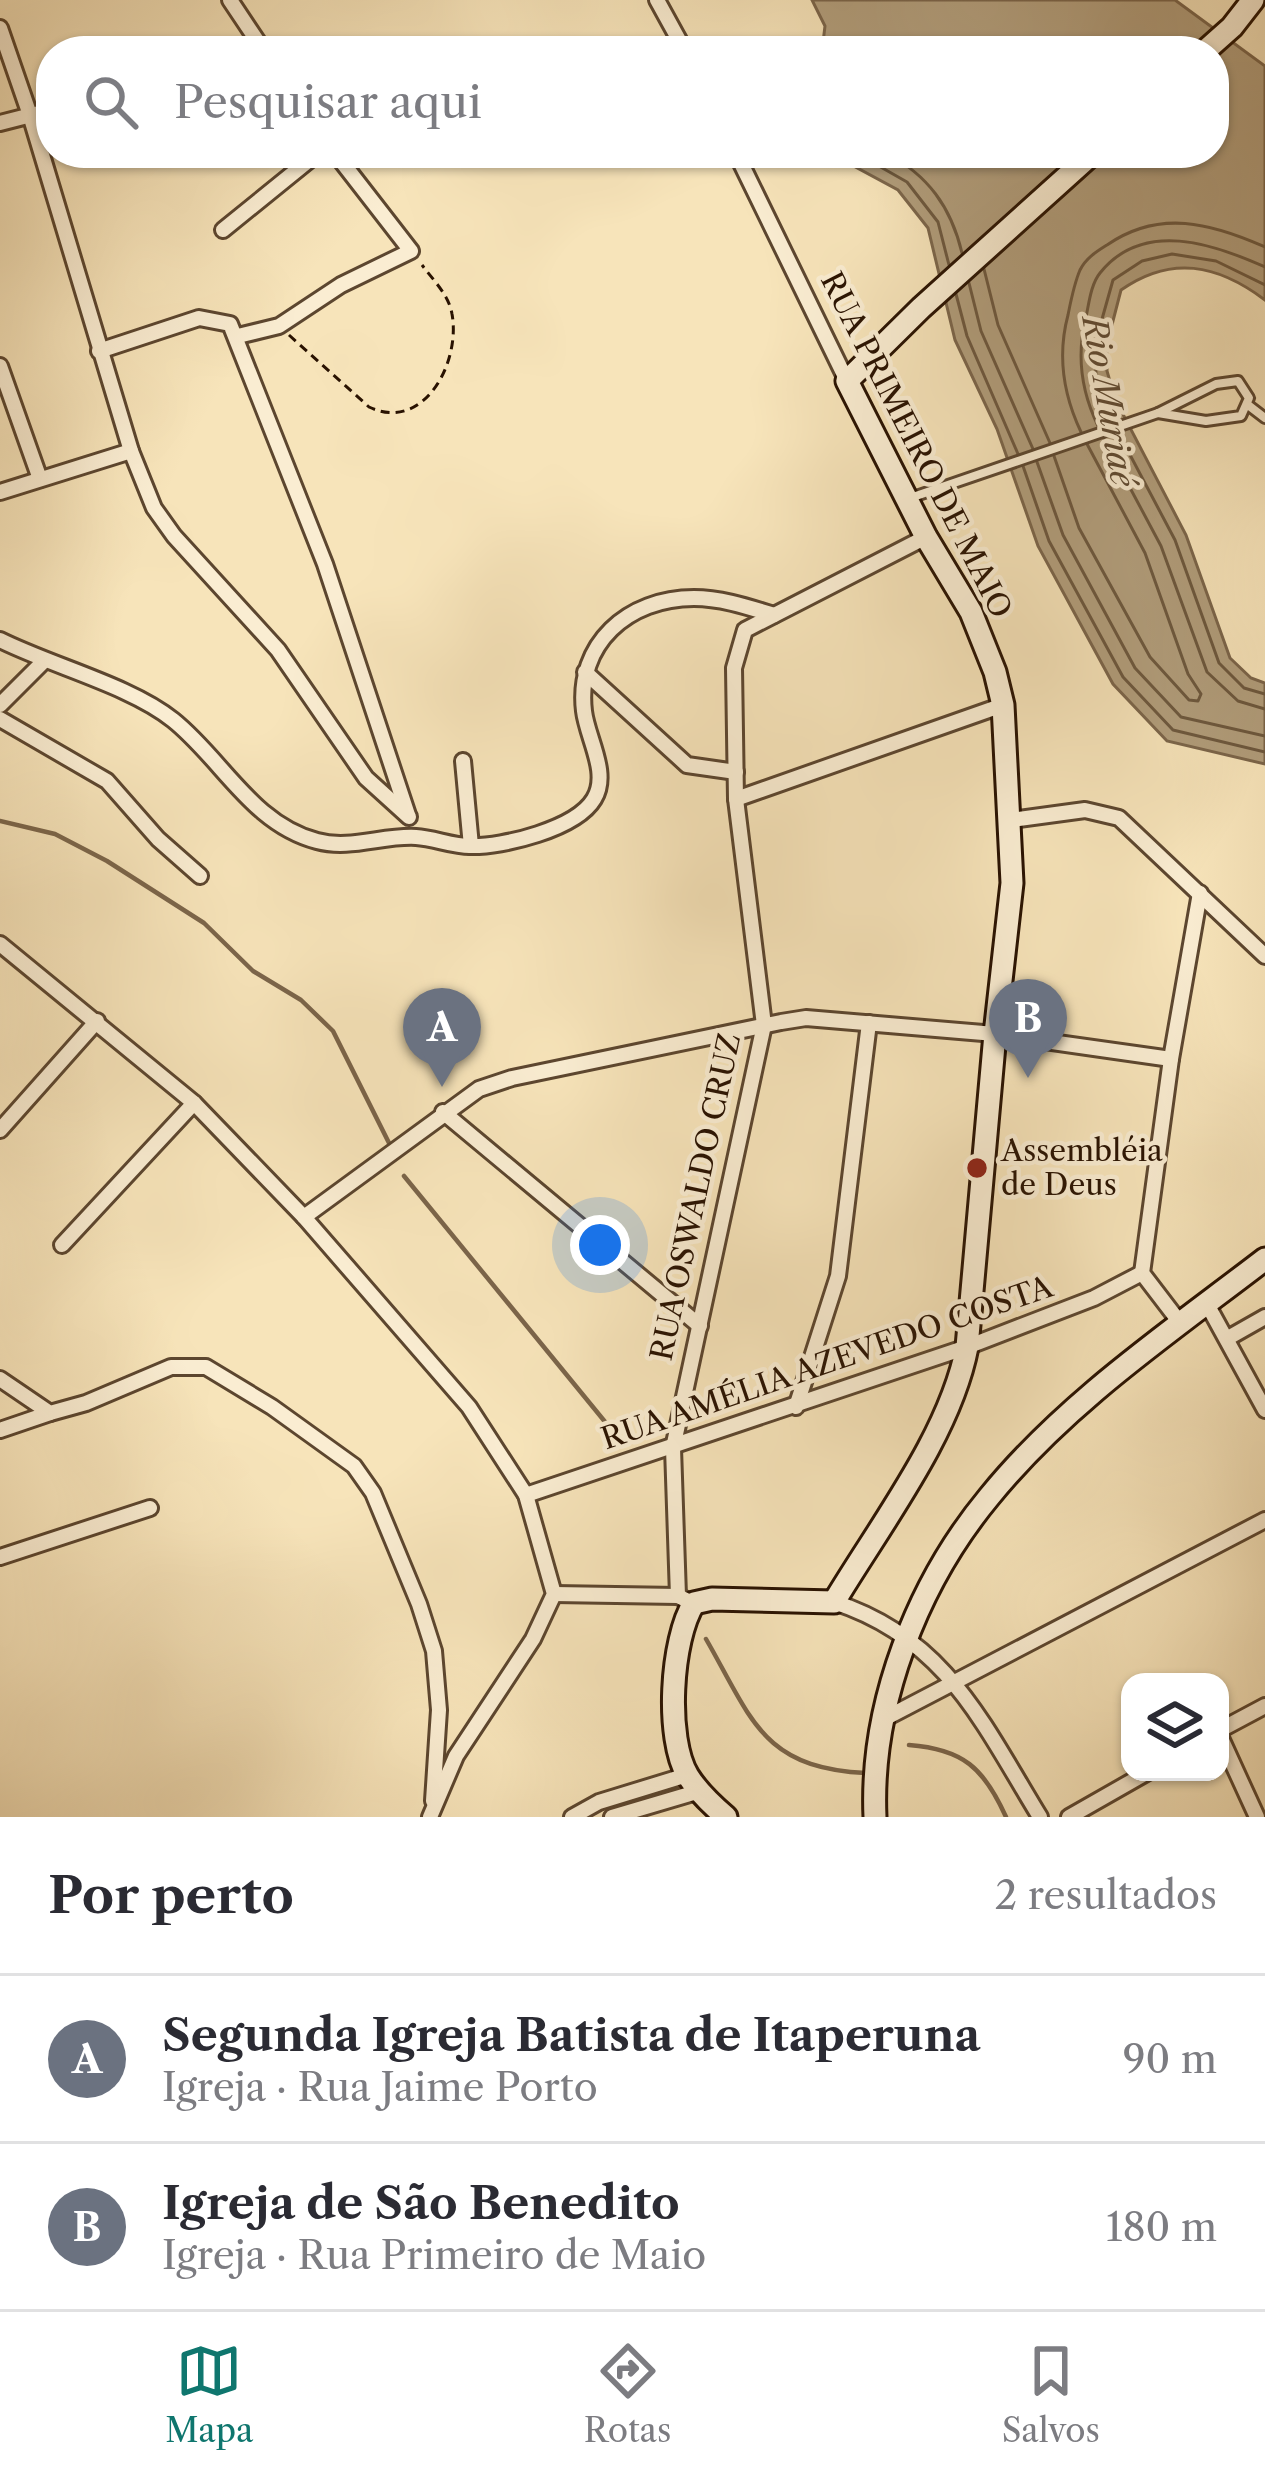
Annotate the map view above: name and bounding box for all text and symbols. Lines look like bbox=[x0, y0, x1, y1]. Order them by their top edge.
search box bbox=[36, 36, 1229, 168]
icon: search bbox=[78, 69, 144, 135]
text: Pesquisar aqui bbox=[174, 74, 482, 130]
street label: RUA PRIMEIRO DE MAIO bbox=[813, 265, 1020, 624]
water label: Rio Muriaé bbox=[1073, 310, 1144, 492]
pin: B bbox=[989, 979, 1067, 1078]
pin: A bbox=[403, 988, 481, 1087]
street label: RUA OSWALDO CRUZ bbox=[643, 1030, 748, 1364]
place label: Assembléia de Deus bbox=[1000, 1132, 1163, 1203]
marker: Assembléia de Deus bbox=[964, 1155, 990, 1181]
your location bbox=[570, 1215, 630, 1275]
street label: RUA AMÉLIA AZEVEDO COSTA bbox=[596, 1267, 1058, 1457]
map controls bbox=[1121, 1673, 1229, 1781]
button: layers bbox=[1121, 1673, 1229, 1781]
text: Por perto bbox=[48, 1864, 294, 1926]
text: 2 resultados bbox=[995, 1871, 1217, 1919]
text: Segunda Igreja Batista de Itaperuna bbox=[162, 2007, 981, 2063]
text: A bbox=[72, 2035, 102, 2083]
text: 90 m bbox=[1123, 2035, 1217, 2083]
text: Igreja · Rua Jaime Porto bbox=[162, 2063, 598, 2111]
text: Igreja de São Benedito bbox=[162, 2175, 680, 2231]
text: B bbox=[73, 2203, 102, 2251]
text: 180 m bbox=[1106, 2203, 1217, 2251]
text: Igreja · Rua Primeiro de Maio bbox=[162, 2231, 706, 2279]
tab: Mapa bbox=[165, 2338, 253, 2451]
tab: Rotas bbox=[584, 2338, 671, 2451]
tab: Salvos bbox=[1002, 2338, 1100, 2451]

